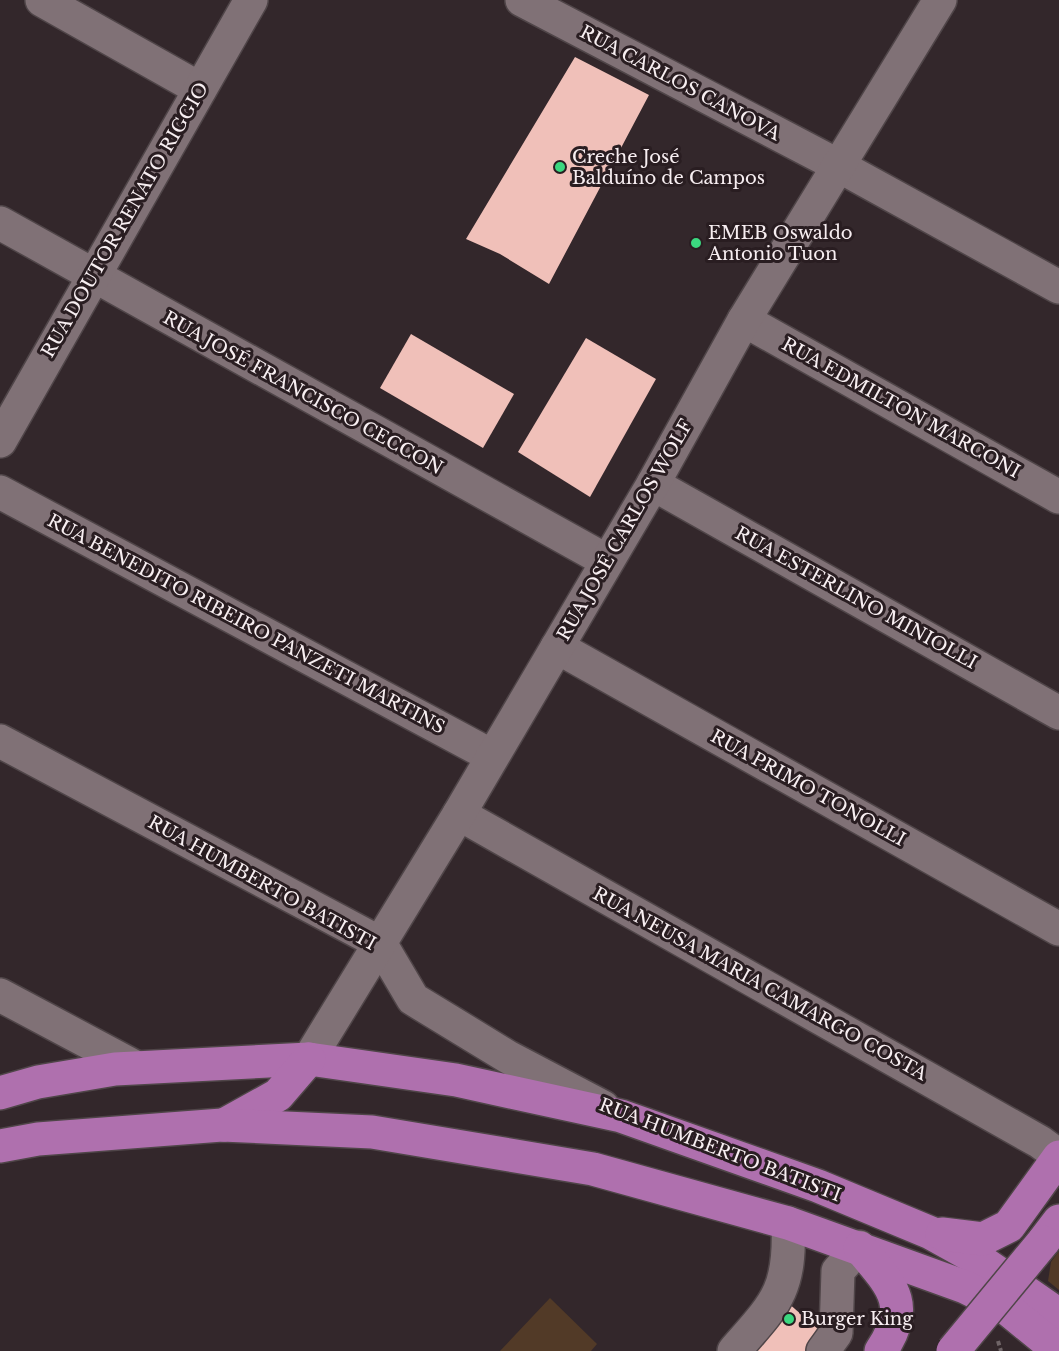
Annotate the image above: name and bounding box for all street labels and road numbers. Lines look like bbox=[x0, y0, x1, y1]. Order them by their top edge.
street label: RUA CARLOS CANOVA bbox=[576, 21, 785, 146]
street label: RUA DOUTOR RENATO RIGGIO bbox=[37, 78, 213, 362]
street label: RUA JOSÉ FRANCISCO CECCON bbox=[159, 306, 447, 479]
street label: RUA EDMILTON MARCONI bbox=[778, 333, 1024, 483]
street label: RUA JOSÉ CARLOS WOLF bbox=[552, 415, 697, 645]
street label: RUA BENEDITO RIBEIRO PANZETI MARTINS bbox=[44, 509, 448, 739]
street label: RUA ESTERLINO MINIOLLI bbox=[731, 522, 981, 674]
street label: RUA PRIMO TONOLLI bbox=[707, 725, 909, 851]
street label: RUA HUMBERTO BATISTI bbox=[144, 811, 380, 955]
street label: RUA NEUSA MARIA CAMARGO COSTA bbox=[589, 883, 932, 1086]
street label: RUA HUMBERTO BATISTI bbox=[596, 1094, 844, 1206]

